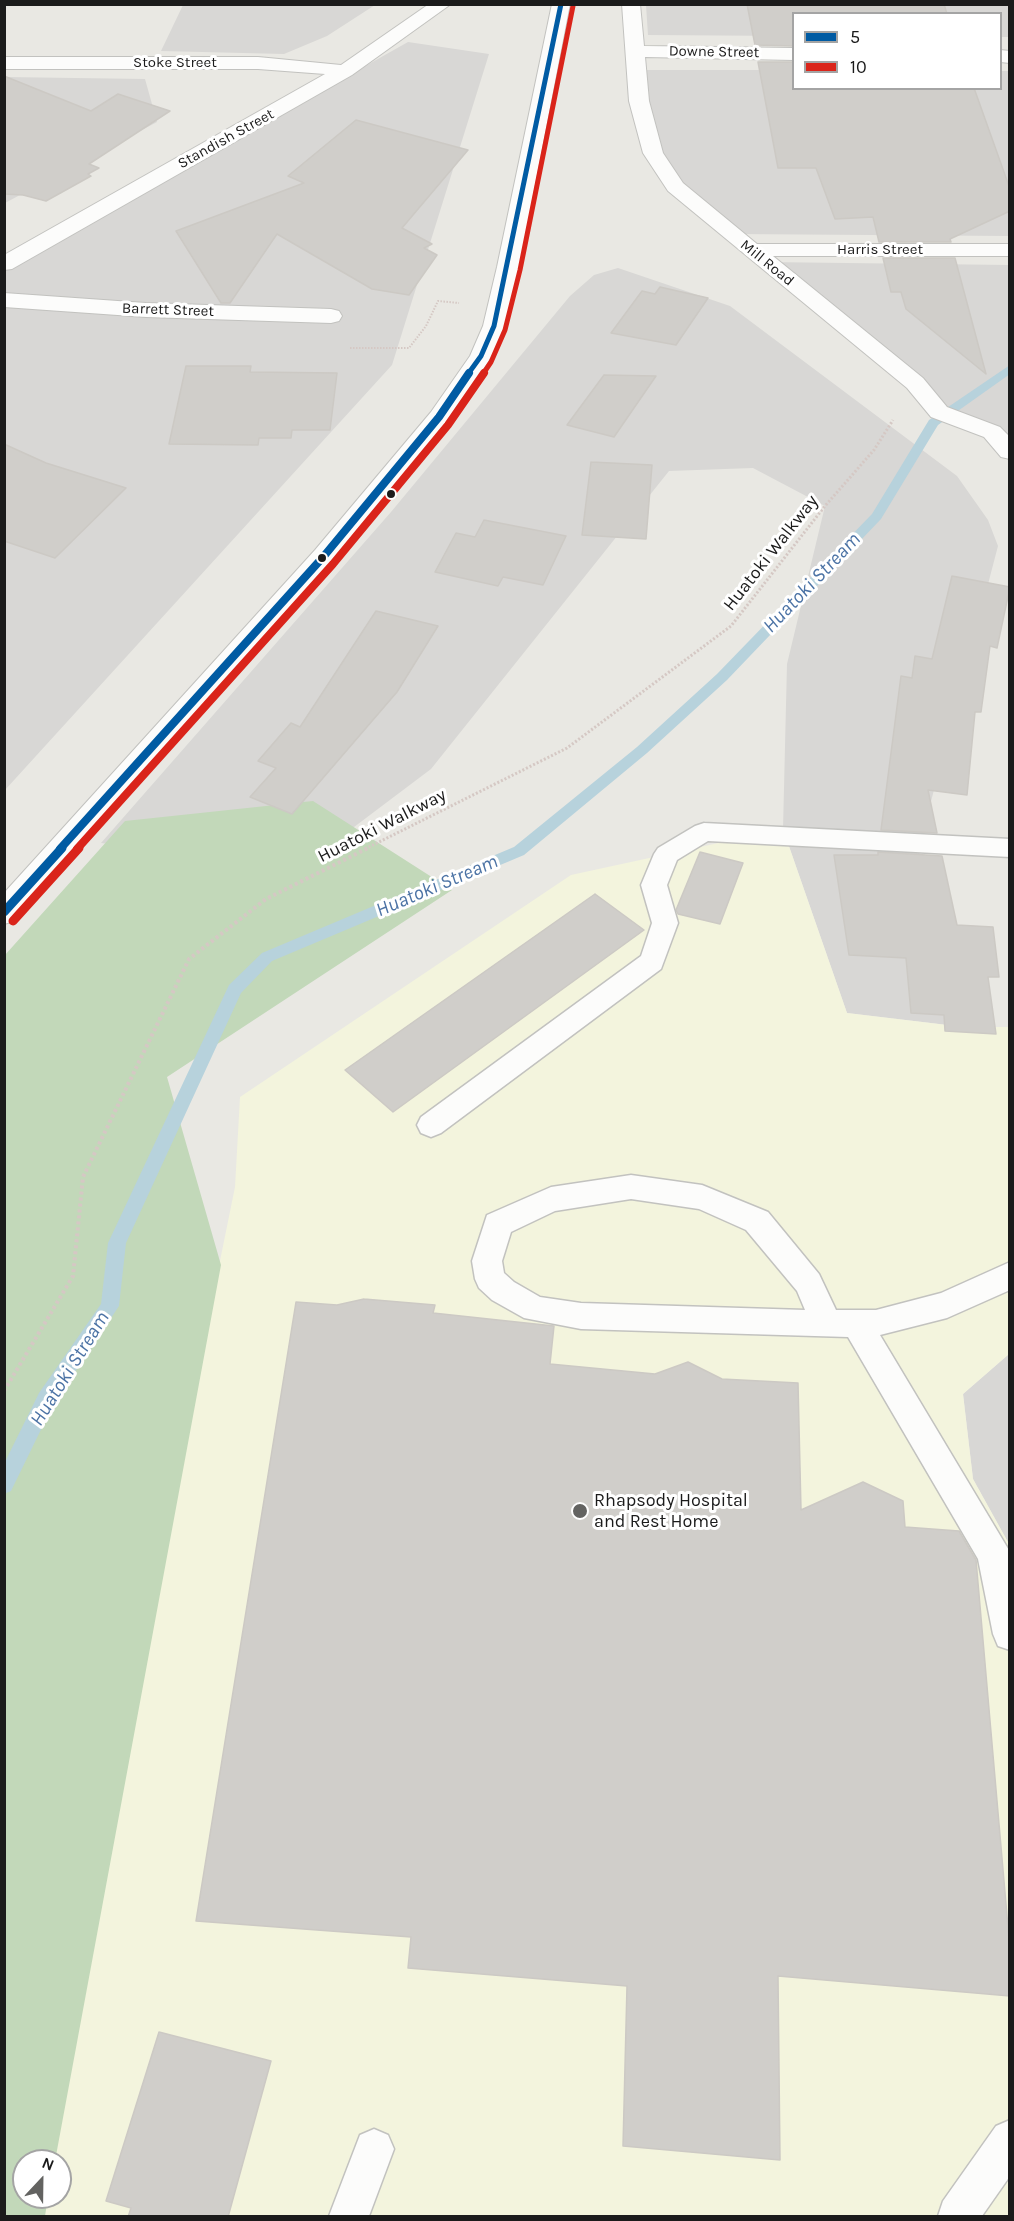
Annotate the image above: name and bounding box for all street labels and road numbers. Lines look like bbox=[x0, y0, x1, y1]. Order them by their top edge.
street label: Downe Street bbox=[669, 42, 759, 62]
street label: Stoke Street bbox=[133, 54, 217, 72]
street label: Standish Street bbox=[175, 105, 277, 173]
street label: Mill Road bbox=[737, 236, 797, 290]
street label: Harris Street bbox=[837, 241, 923, 259]
street label: Barrett Street bbox=[122, 299, 214, 321]
street label: Huatoki Walkway bbox=[719, 491, 823, 615]
street label: Huatoki Walkway bbox=[314, 784, 450, 868]

